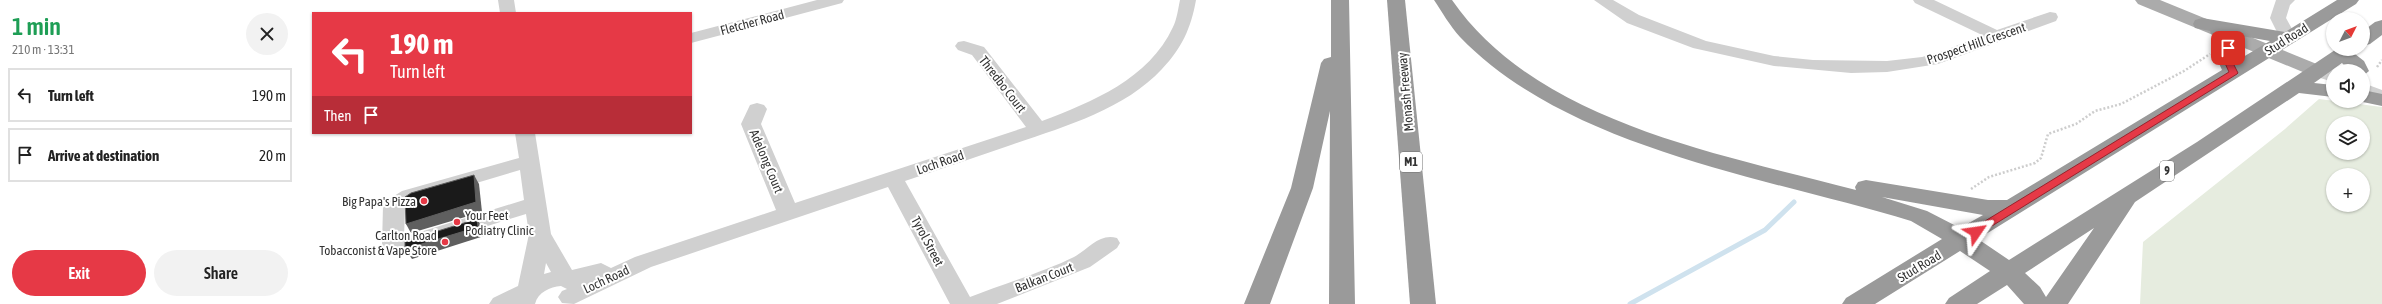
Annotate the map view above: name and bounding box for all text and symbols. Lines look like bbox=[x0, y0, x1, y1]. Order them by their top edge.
street label: Fletcher Road bbox=[719, 7, 786, 38]
north arrow bbox=[2326, 12, 2370, 56]
map controls bbox=[2326, 12, 2370, 212]
text: 1 min bbox=[12, 13, 61, 40]
button: close bbox=[246, 13, 288, 55]
street label: Prospect Hill Crescent bbox=[1925, 19, 2028, 67]
street label: Stud Road bbox=[2262, 20, 2311, 59]
icon: left bbox=[324, 28, 376, 80]
text: 190 m bbox=[390, 28, 453, 60]
pin bbox=[2211, 31, 2245, 65]
icon: arrive bbox=[2217, 37, 2239, 59]
text: 210 m · 13:31 bbox=[12, 42, 75, 57]
street label: Monash Freeway bbox=[1395, 51, 1416, 132]
street label: Thredbo Court bbox=[976, 53, 1029, 116]
text: Turn left bbox=[390, 61, 445, 82]
button: sound bbox=[2326, 64, 2370, 108]
icon: left bbox=[14, 84, 36, 106]
text: Turn left bbox=[48, 87, 94, 104]
text: 190 m bbox=[252, 87, 286, 104]
icon: arrive bbox=[360, 104, 382, 126]
text: Then bbox=[324, 107, 352, 124]
button: layers bbox=[2326, 116, 2370, 160]
street label: Adelong Court bbox=[747, 127, 787, 195]
icon: arrive bbox=[14, 144, 36, 166]
text: Arrive at destination bbox=[48, 147, 159, 164]
text: 20 m bbox=[259, 147, 286, 164]
street label: Loch Road bbox=[915, 147, 966, 178]
road number: M1 bbox=[1400, 152, 1422, 172]
road number: 9 bbox=[2160, 161, 2174, 181]
button: + bbox=[2326, 168, 2370, 212]
place label: Big Papa's Pizza bbox=[342, 194, 416, 209]
marker: Big Papa's Pizza bbox=[419, 196, 429, 206]
place label: Your Feet Podiatry Clinic bbox=[465, 208, 534, 238]
position arrow bbox=[1955, 211, 1997, 253]
street label: Tyrol Street bbox=[908, 214, 947, 269]
marker: Your Feet Podiatry Clinic bbox=[452, 217, 462, 227]
place label: Carlton Road Tobacconist & Vape Store bbox=[319, 228, 437, 258]
marker: Carlton Road Tobacconist & Vape Store bbox=[440, 237, 450, 247]
street label: Stud Road bbox=[1895, 248, 1944, 285]
button: Exit bbox=[12, 250, 146, 296]
button: Share bbox=[154, 250, 288, 296]
street label: Balkan Court bbox=[1013, 259, 1076, 295]
street label: Loch Road bbox=[581, 262, 632, 297]

